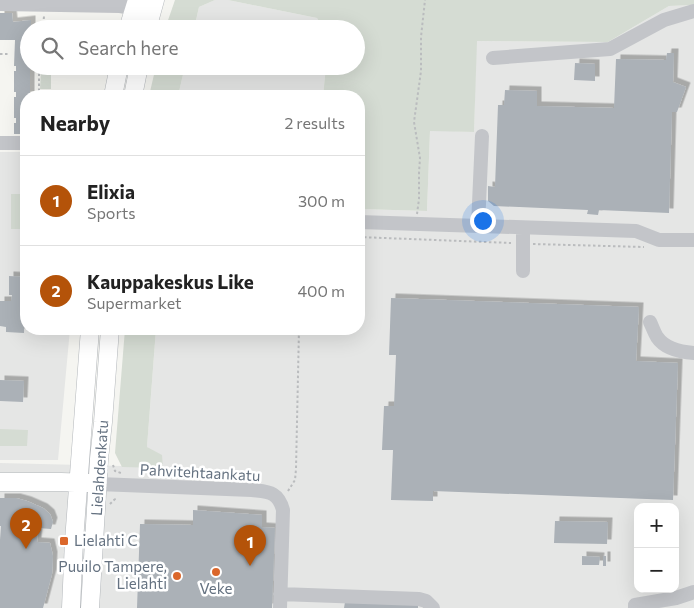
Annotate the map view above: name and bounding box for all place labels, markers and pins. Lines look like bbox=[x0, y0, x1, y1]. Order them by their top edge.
pin: 2 bbox=[10, 508, 42, 549]
pin: 1 bbox=[234, 525, 266, 566]
place label: Lielahti C bbox=[74, 531, 138, 549]
marker: Lielahti C bbox=[58, 535, 70, 547]
place label: Puuilo Tampere, Lielahti bbox=[58, 557, 167, 592]
marker: Veke bbox=[210, 566, 222, 578]
marker: Puuilo Tampere, Lielahti bbox=[171, 570, 183, 582]
place label: Veke bbox=[200, 579, 233, 597]

